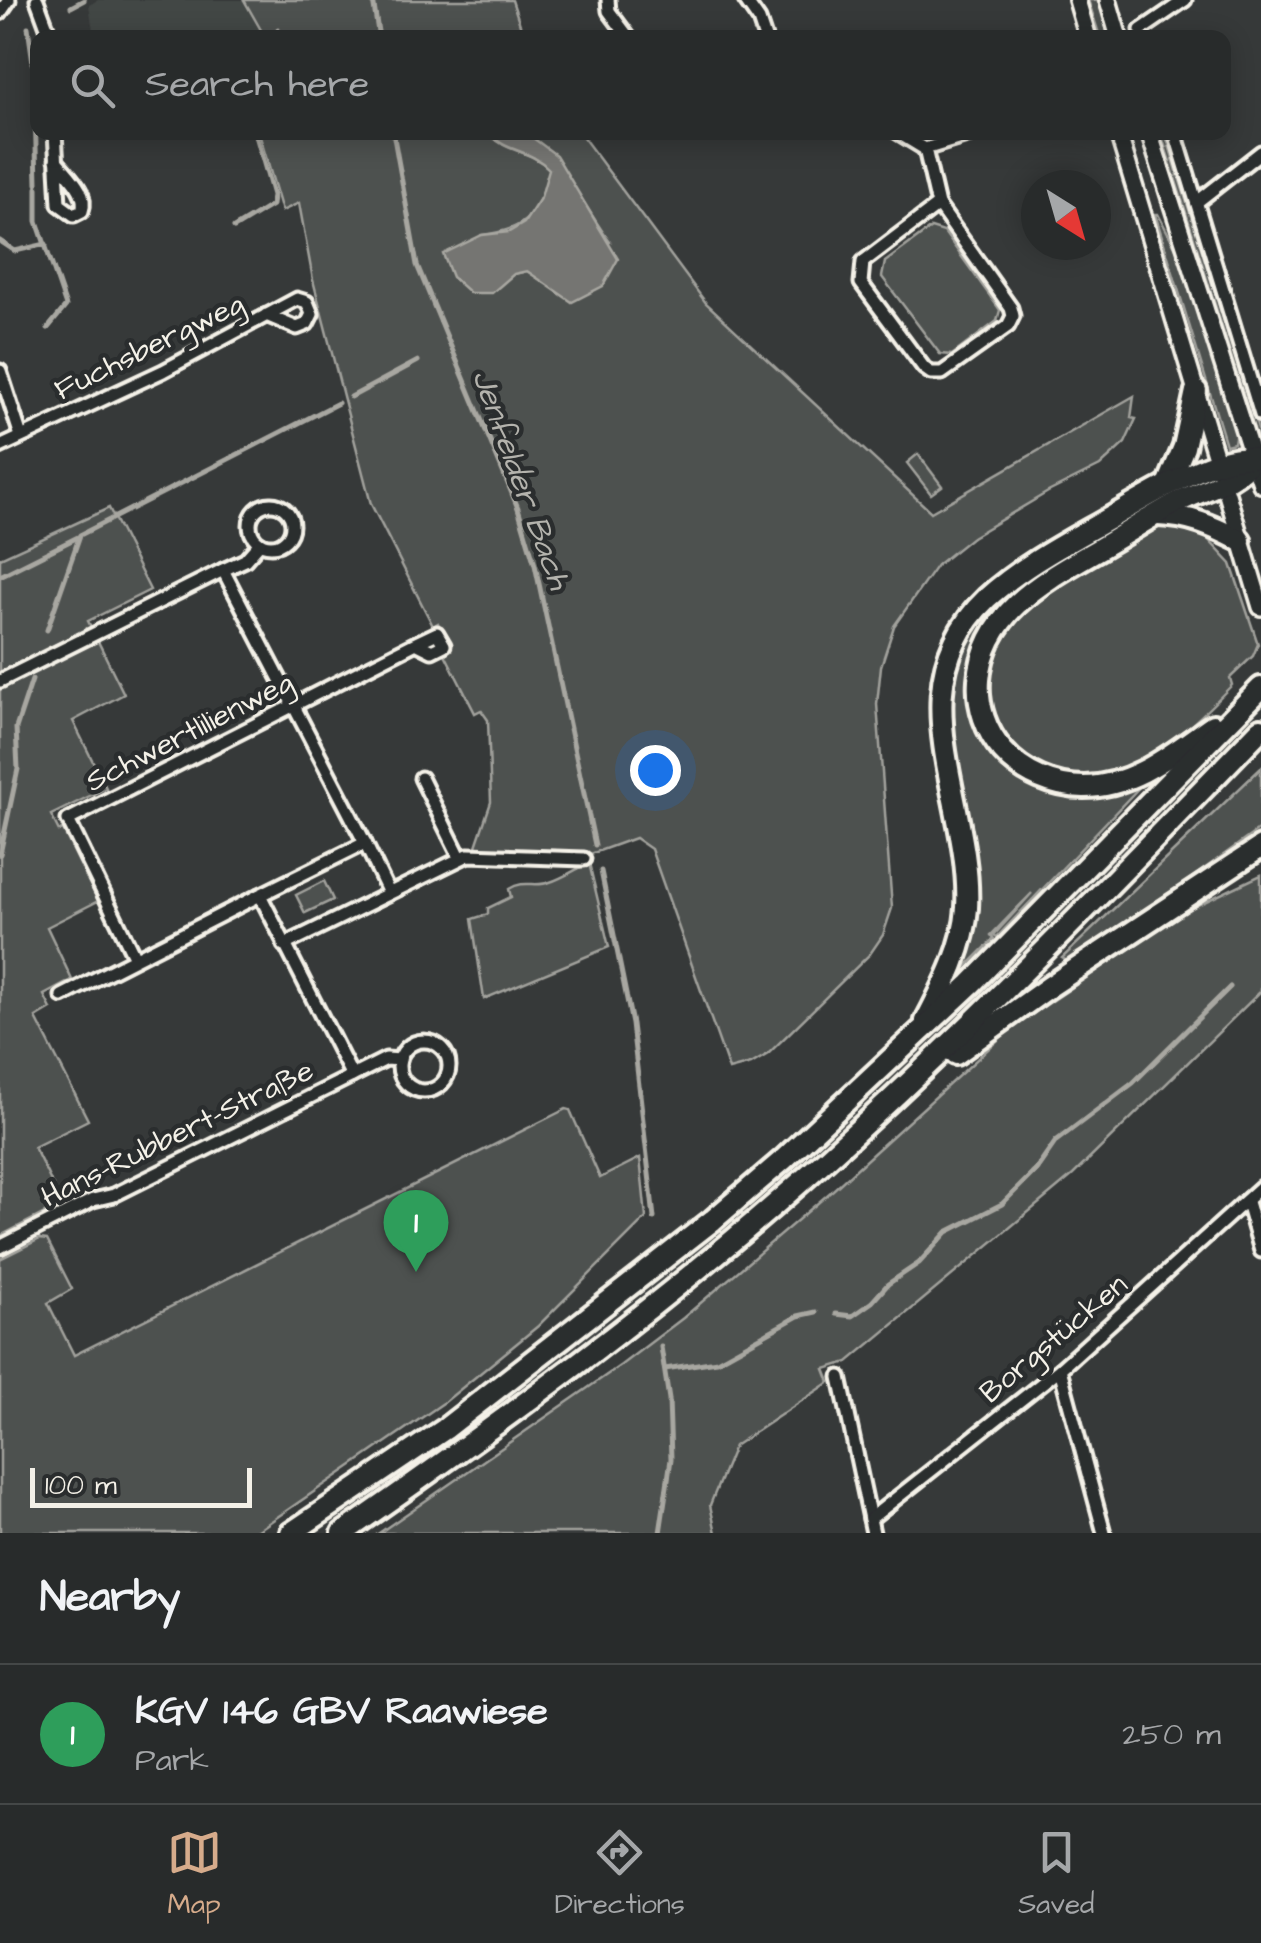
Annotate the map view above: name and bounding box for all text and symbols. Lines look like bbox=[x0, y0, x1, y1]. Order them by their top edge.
search box bbox=[30, 30, 1231, 140]
icon: search bbox=[65, 58, 120, 113]
text: Search here bbox=[145, 59, 369, 111]
north arrow bbox=[1021, 170, 1111, 260]
street label: Fuchsbergweg bbox=[48, 283, 252, 412]
water label: Jenfelder Bach bbox=[460, 363, 582, 597]
street label: Schwertlilienweg bbox=[78, 661, 301, 803]
your location bbox=[630, 745, 681, 796]
street label: Hans-Rubbert-Straße bbox=[34, 1050, 321, 1218]
pin: 1 bbox=[384, 1190, 448, 1272]
street label: Borgstücken bbox=[971, 1264, 1137, 1414]
scale bar bbox=[30, 1463, 252, 1508]
text: 100 m bbox=[45, 1466, 117, 1505]
text: Nearby bbox=[40, 1569, 180, 1627]
text: KGV 146 GBV Raawiese bbox=[135, 1686, 548, 1738]
text: 1 bbox=[70, 1712, 75, 1757]
text: 250 m bbox=[1122, 1712, 1221, 1757]
text: Park bbox=[135, 1738, 209, 1783]
tab: Map bbox=[167, 1825, 222, 1924]
tab: Directions bbox=[555, 1825, 685, 1924]
tab: Saved bbox=[1018, 1825, 1094, 1924]

